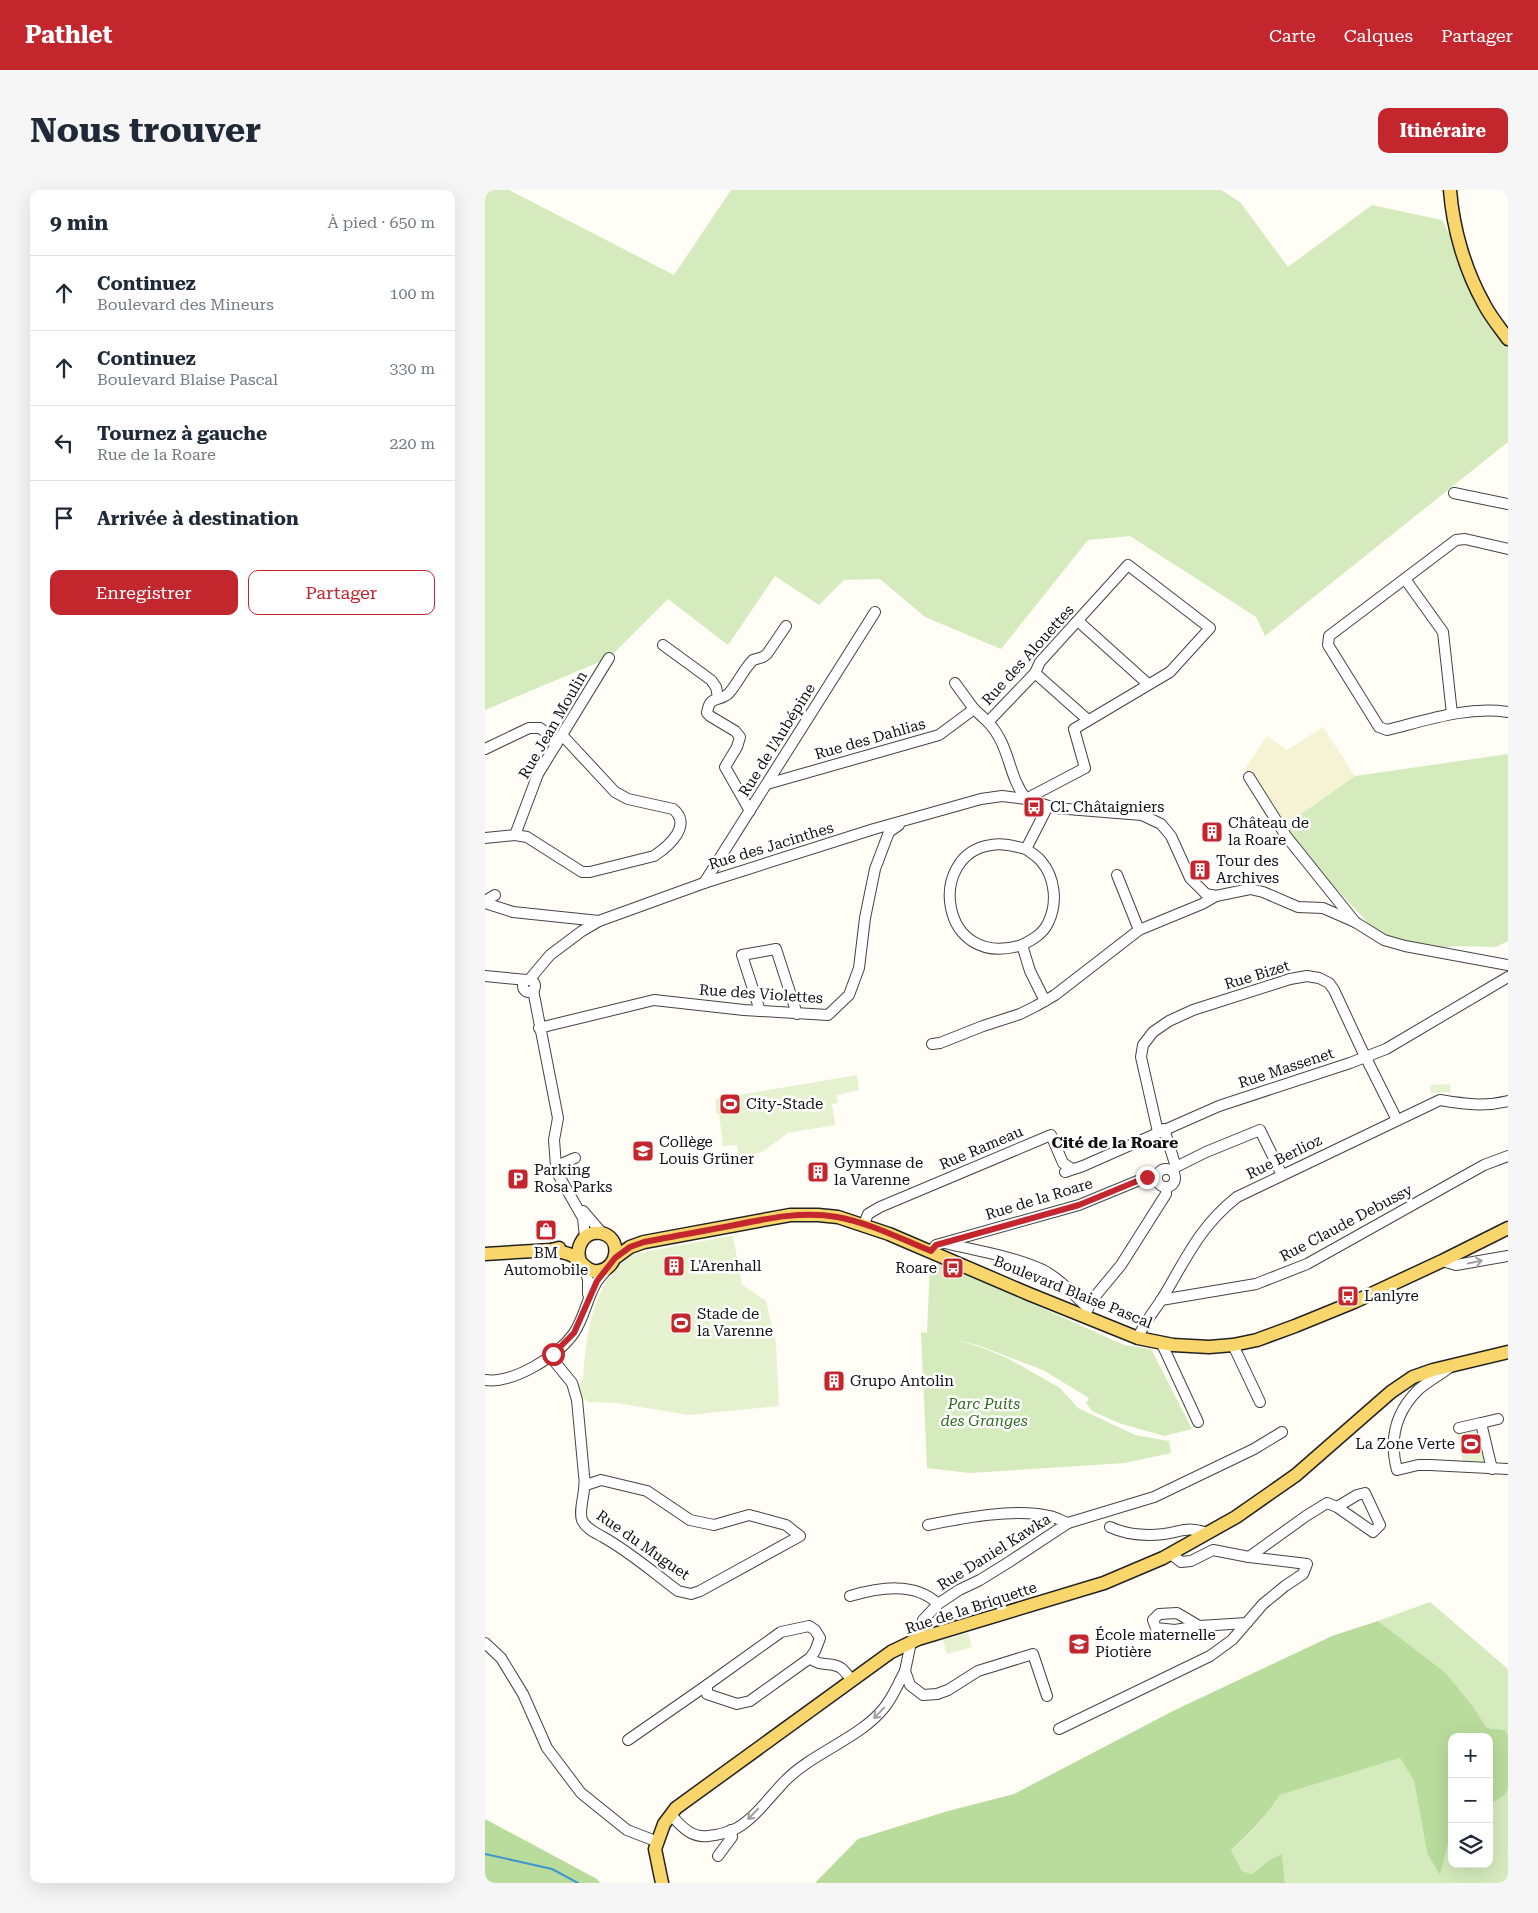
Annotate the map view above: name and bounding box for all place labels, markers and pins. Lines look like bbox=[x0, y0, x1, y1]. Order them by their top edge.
bus stop icon: Cl. Châtaigniers bbox=[1022, 795, 1046, 819]
place label: Cl. Châtaigniers bbox=[1050, 798, 1164, 816]
place label: Château de la Roare bbox=[1228, 814, 1309, 849]
building icon: Château de la Roare bbox=[1200, 820, 1224, 844]
place label: Tour des Archives bbox=[1216, 852, 1279, 887]
building icon: Tour des Archives bbox=[1188, 858, 1212, 882]
sports icon: City-Stade bbox=[718, 1092, 742, 1116]
place label: City-Stade bbox=[746, 1095, 823, 1113]
place label: Collège Louis Grüner bbox=[659, 1133, 754, 1168]
school or university icon: Collège Louis Grüner bbox=[631, 1139, 655, 1163]
place label: Gymnase de la Varenne bbox=[834, 1154, 923, 1189]
building icon: Gymnase de la Varenne bbox=[806, 1160, 830, 1184]
place label: Parking Rosa Parks bbox=[534, 1161, 612, 1196]
parking icon: Parking Rosa Parks bbox=[506, 1167, 530, 1191]
shop icon: BM Automobile bbox=[534, 1218, 558, 1242]
place label: BM Automobile bbox=[504, 1244, 588, 1279]
building icon: L'Arenhall bbox=[662, 1254, 686, 1278]
bus stop icon: Roare bbox=[941, 1256, 965, 1280]
place label: L'Arenhall bbox=[690, 1257, 762, 1275]
place label: Roare bbox=[895, 1259, 937, 1277]
bus stop icon: Lanlyre bbox=[1336, 1284, 1360, 1308]
place label: Lanlyre bbox=[1364, 1287, 1419, 1305]
place label: Stade de la Varenne bbox=[697, 1305, 773, 1340]
sports icon: Stade de la Varenne bbox=[669, 1311, 693, 1335]
building icon: Grupo Antolin bbox=[822, 1369, 846, 1393]
place label: Grupo Antolin bbox=[850, 1372, 954, 1390]
sports icon: La Zone Verte bbox=[1459, 1432, 1483, 1456]
place label: La Zone Verte bbox=[1355, 1435, 1455, 1453]
place label: École maternelle Piotière bbox=[1095, 1626, 1216, 1661]
school or university icon: École maternelle Piotière bbox=[1067, 1632, 1091, 1656]

